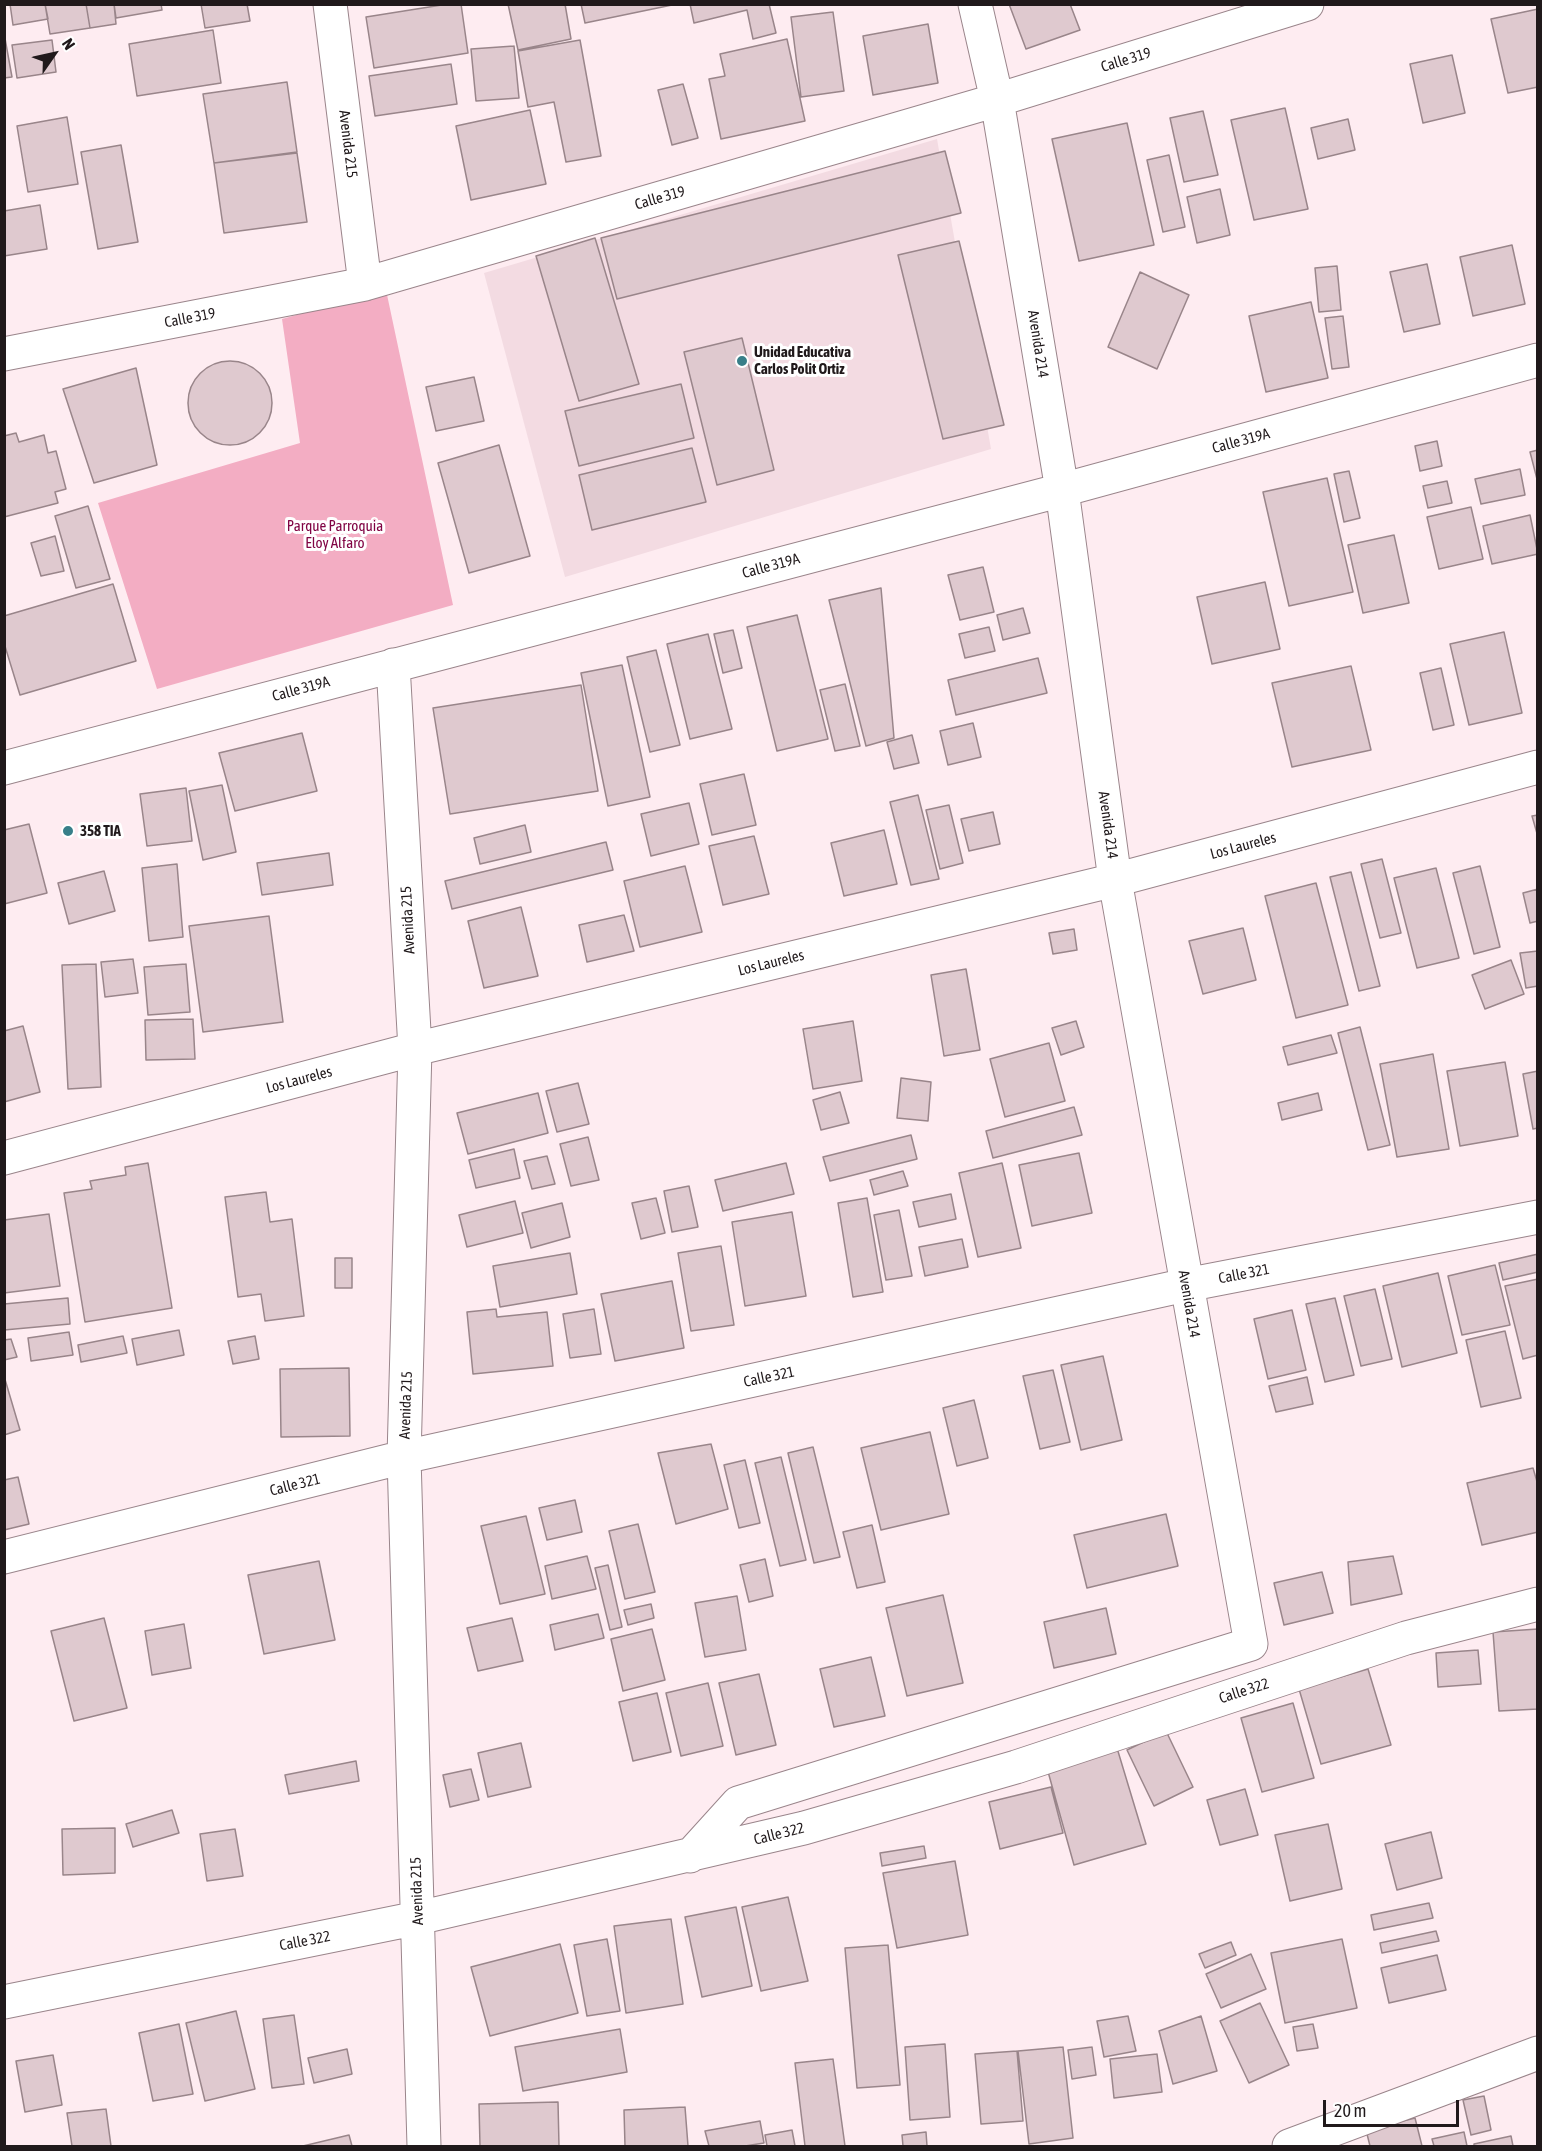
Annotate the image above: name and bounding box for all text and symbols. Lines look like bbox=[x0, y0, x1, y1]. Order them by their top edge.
north arrow bbox=[24, 24, 84, 84]
text: N bbox=[59, 35, 79, 53]
street label: Calle 319 bbox=[1099, 44, 1153, 76]
street label: Avenida 215 bbox=[335, 109, 361, 179]
street label: Calle 319 bbox=[633, 182, 687, 214]
street label: Calle 319 bbox=[163, 304, 217, 332]
street label: Avenida 214 bbox=[1024, 309, 1052, 379]
place label: Unidad Educativa Carlos Polit Ortiz bbox=[754, 343, 851, 378]
marker: Unidad Educativa Carlos Polit Ortiz bbox=[735, 354, 749, 368]
street label: Calle 319A bbox=[1210, 425, 1272, 457]
park label: Parque Parroquia Eloy Alfaro bbox=[287, 517, 383, 552]
street label: Calle 319A bbox=[740, 550, 802, 582]
street label: Calle 319A bbox=[270, 673, 332, 705]
street label: Avenida 214 bbox=[1094, 790, 1122, 860]
place label: 358 TIA bbox=[80, 822, 121, 840]
marker: 358 TIA bbox=[61, 824, 75, 838]
street label: Los Laureles bbox=[1208, 829, 1278, 863]
street label: Avenida 215 bbox=[397, 885, 419, 955]
street label: Los Laureles bbox=[736, 946, 806, 980]
street label: Los Laureles bbox=[264, 1063, 334, 1097]
street label: Calle 321 bbox=[1217, 1260, 1271, 1288]
street label: Avenida 214 bbox=[1174, 1269, 1204, 1339]
street label: Calle 321 bbox=[742, 1363, 796, 1391]
street label: Avenida 215 bbox=[396, 1371, 416, 1439]
street label: Calle 321 bbox=[268, 1470, 322, 1500]
street label: Calle 322 bbox=[1217, 1674, 1271, 1708]
street label: Calle 322 bbox=[752, 1819, 806, 1849]
street label: Avenida 215 bbox=[407, 1857, 427, 1925]
street label: Calle 322 bbox=[278, 1927, 332, 1955]
scale bar bbox=[1326, 2088, 1462, 2126]
text: 20 m bbox=[1334, 2100, 1366, 2121]

